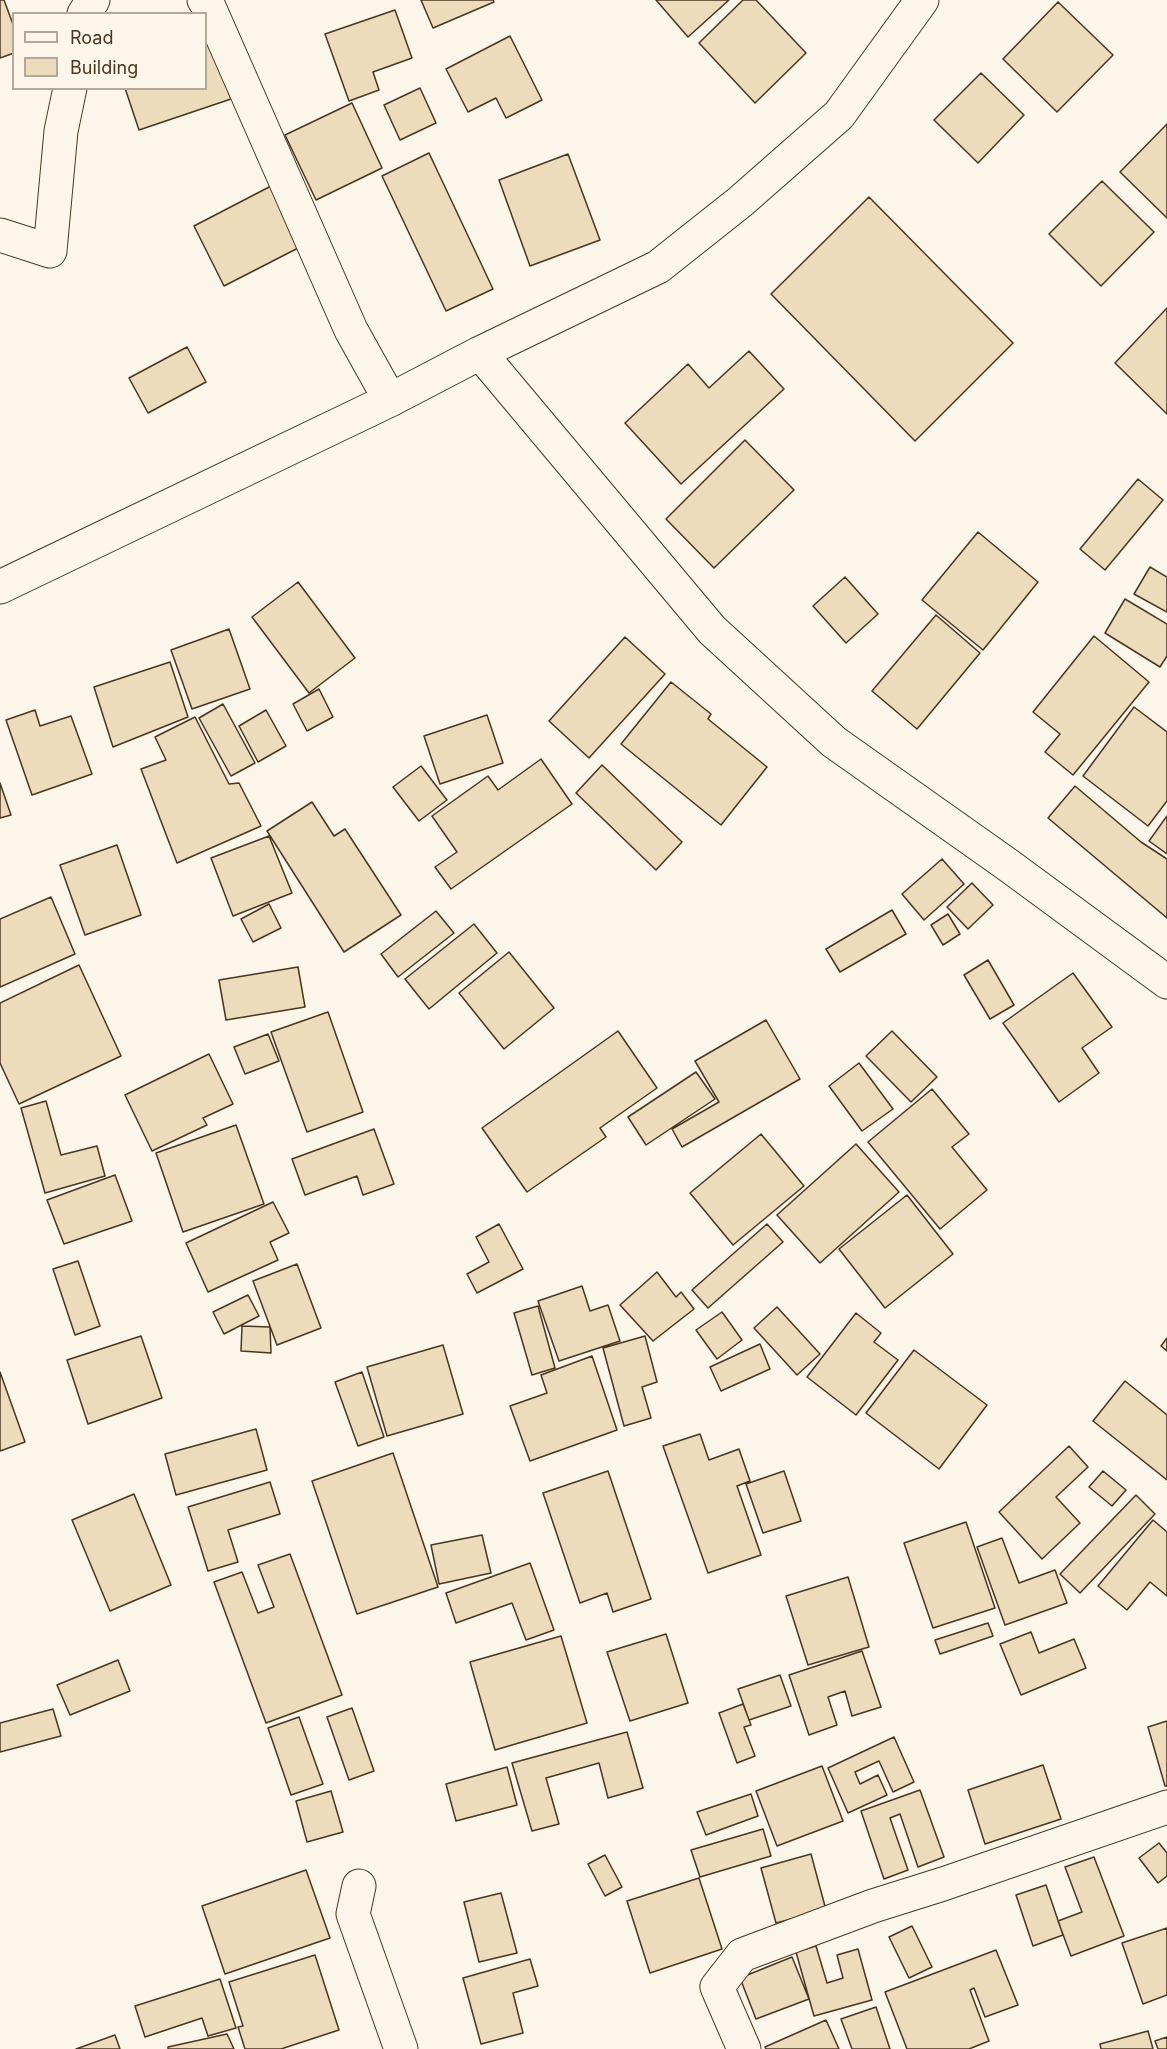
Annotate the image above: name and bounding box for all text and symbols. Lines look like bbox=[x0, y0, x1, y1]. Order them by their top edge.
legend bbox=[12, 12, 207, 90]
text: Road bbox=[70, 27, 113, 48]
text: Building bbox=[70, 57, 138, 78]

